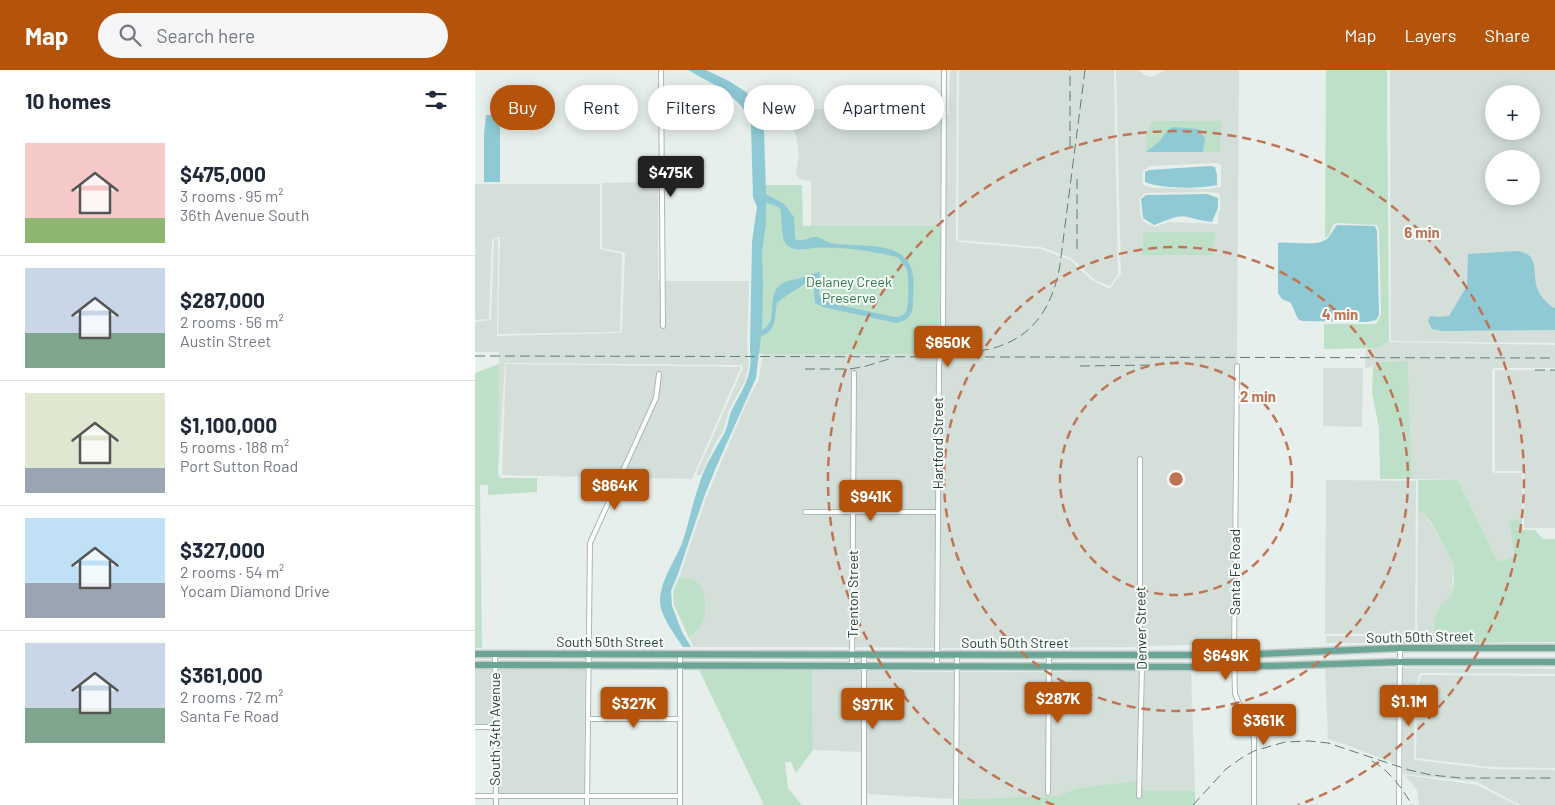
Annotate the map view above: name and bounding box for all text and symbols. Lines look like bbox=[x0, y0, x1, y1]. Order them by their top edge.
search box bbox=[98, 13, 448, 58]
text: Map bbox=[25, 21, 68, 50]
icon: search bbox=[116, 21, 144, 49]
text: Search here bbox=[156, 24, 255, 47]
text: Map bbox=[1344, 24, 1376, 46]
text: Layers bbox=[1404, 24, 1457, 46]
text: Share bbox=[1485, 24, 1530, 46]
chip: Buy bbox=[490, 85, 555, 130]
chip: Rent bbox=[565, 85, 638, 130]
chip: Filters bbox=[648, 85, 734, 130]
chip: New bbox=[744, 85, 814, 130]
chip: Apartment bbox=[824, 85, 944, 130]
map controls bbox=[1485, 85, 1540, 205]
button: + bbox=[1485, 85, 1540, 140]
icon: filters bbox=[422, 86, 450, 114]
text: 10 homes bbox=[25, 88, 111, 113]
button: − bbox=[1485, 150, 1540, 205]
pin: $475K bbox=[636, 156, 706, 198]
text: $475,000 bbox=[180, 161, 266, 186]
text: $475K bbox=[649, 162, 693, 181]
icon: home bbox=[65, 163, 125, 223]
text: 3 rooms · 95 m² bbox=[180, 186, 284, 205]
text: 36th Avenue South bbox=[180, 205, 309, 224]
text: 6 min bbox=[1404, 223, 1440, 241]
park label: Delaney Creek Preserve bbox=[806, 273, 892, 306]
text: $287,000 bbox=[180, 287, 265, 312]
icon: home bbox=[65, 288, 125, 348]
text: 4 min bbox=[1322, 305, 1358, 323]
text: 2 rooms · 56 m² bbox=[180, 312, 284, 331]
pin: $650K bbox=[913, 326, 983, 368]
text: Austin Street bbox=[180, 331, 271, 350]
text: $650K bbox=[925, 332, 971, 351]
text: 2 min bbox=[1240, 387, 1276, 405]
street label: Hartford Street bbox=[929, 397, 946, 489]
text: $1,100,000 bbox=[180, 412, 277, 437]
icon: home bbox=[65, 413, 125, 473]
text: 5 rooms · 188 m² bbox=[180, 437, 289, 456]
text: Port Sutton Road bbox=[180, 456, 298, 475]
pin: $864K bbox=[580, 468, 650, 511]
centre of rings bbox=[1167, 470, 1185, 488]
text: $864K bbox=[592, 475, 638, 494]
pin: $941K bbox=[836, 480, 906, 522]
text: $941K bbox=[850, 486, 892, 505]
street label: Santa Fe Road bbox=[1226, 529, 1243, 615]
text: $327,000 bbox=[180, 537, 265, 562]
icon: home bbox=[65, 538, 125, 598]
street label: Trenton Street bbox=[844, 550, 861, 638]
text: 2 rooms · 54 m² bbox=[180, 562, 284, 581]
text: Yocam Diamond Drive bbox=[180, 581, 330, 600]
street label: Denver Street bbox=[1131, 586, 1150, 670]
street label: South 50th Street bbox=[1366, 627, 1474, 646]
street label: South 50th Street bbox=[556, 633, 664, 650]
street label: South 50th Street bbox=[961, 634, 1069, 651]
pin: $649K bbox=[1191, 638, 1261, 681]
text: $649K bbox=[1203, 645, 1249, 664]
text: $361,000 bbox=[180, 662, 263, 687]
icon: home bbox=[65, 663, 125, 723]
street label: South 34th Avenue bbox=[486, 672, 503, 786]
pin: $287K bbox=[1023, 682, 1093, 724]
pin: $1.1M bbox=[1374, 684, 1444, 727]
pin: $327K bbox=[599, 686, 669, 729]
text: 2 rooms · 72 m² bbox=[180, 687, 283, 706]
pin: $971K bbox=[838, 688, 908, 730]
text: $287K bbox=[1036, 688, 1080, 707]
text: $1.1M bbox=[1391, 691, 1427, 710]
text: $327K bbox=[612, 693, 656, 712]
text: $971K bbox=[852, 694, 894, 713]
pin: $361K bbox=[1229, 704, 1299, 746]
text: Santa Fe Road bbox=[180, 706, 279, 725]
text: $361K bbox=[1243, 710, 1285, 729]

